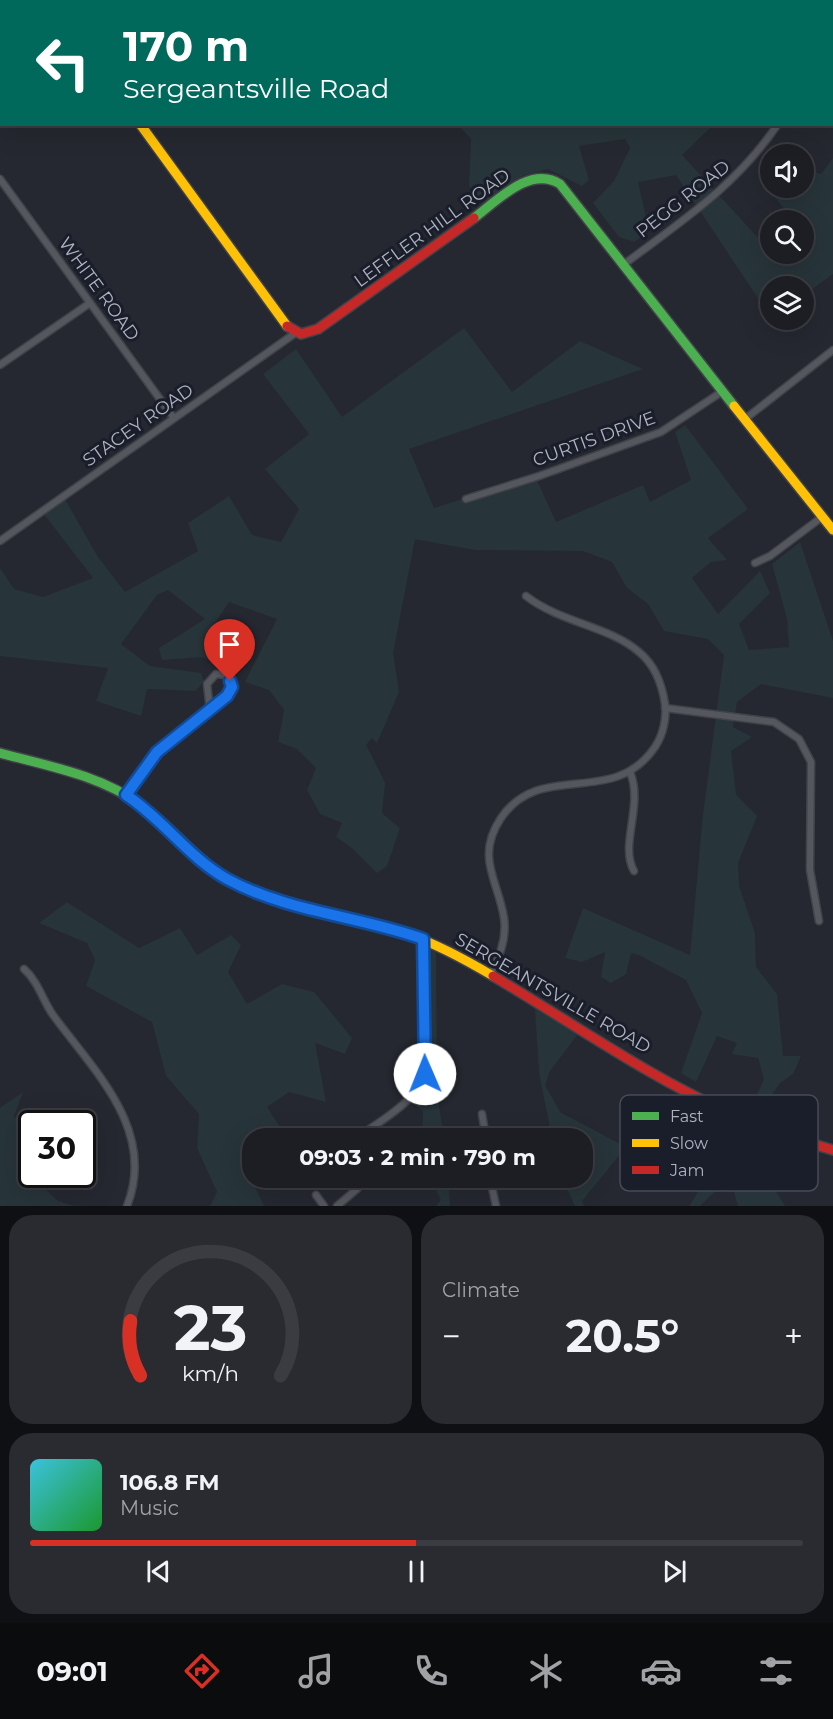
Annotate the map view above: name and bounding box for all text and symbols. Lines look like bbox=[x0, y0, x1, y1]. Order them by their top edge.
text: 170 m bbox=[123, 20, 249, 72]
icon: left bbox=[24, 24, 102, 102]
text: Sergeantsville Road bbox=[123, 72, 389, 105]
map controls bbox=[760, 144, 814, 330]
button: sound bbox=[760, 144, 814, 198]
street label: PEGG ROAD bbox=[632, 156, 734, 242]
street label: LEFFLER HILL ROAD bbox=[350, 164, 514, 292]
button: search bbox=[760, 210, 814, 264]
street label: WHITE ROAD bbox=[54, 233, 144, 345]
button: layers bbox=[760, 276, 814, 330]
street label: STACEY ROAD bbox=[79, 379, 197, 471]
street label: CURTIS DRIVE bbox=[530, 407, 658, 471]
pin bbox=[204, 619, 255, 681]
icon: arrive bbox=[213, 628, 246, 661]
street label: SERGEANTSVILLE ROAD bbox=[451, 928, 655, 1058]
position arrow bbox=[393, 1042, 457, 1106]
legend bbox=[620, 1095, 818, 1191]
text: Fast bbox=[670, 1107, 704, 1126]
speed limit sign: 30 bbox=[18, 1110, 96, 1188]
text: Slow bbox=[670, 1134, 708, 1153]
text: 09:03 · 2 min · 790 m bbox=[299, 1144, 536, 1171]
text: Jam bbox=[669, 1161, 704, 1180]
text: Climate bbox=[442, 1278, 520, 1302]
text: 23 bbox=[174, 1290, 247, 1366]
text: 20.5° bbox=[566, 1308, 679, 1363]
text: − bbox=[442, 1316, 461, 1356]
text: + bbox=[784, 1316, 803, 1356]
text: km/h bbox=[182, 1361, 239, 1387]
text: 106.8 FM bbox=[120, 1469, 220, 1496]
text: Music bbox=[120, 1496, 179, 1520]
icon: previous bbox=[142, 1555, 175, 1588]
icon: pause bbox=[400, 1555, 433, 1588]
icon: next bbox=[658, 1555, 691, 1588]
icon: directions bbox=[181, 1650, 223, 1692]
icon: music bbox=[295, 1650, 337, 1692]
icon: phone bbox=[410, 1650, 452, 1692]
icon: climate bbox=[525, 1650, 567, 1692]
icon: car bbox=[640, 1650, 682, 1692]
icon: filters bbox=[755, 1650, 797, 1692]
text: 09:01 bbox=[36, 1655, 108, 1688]

